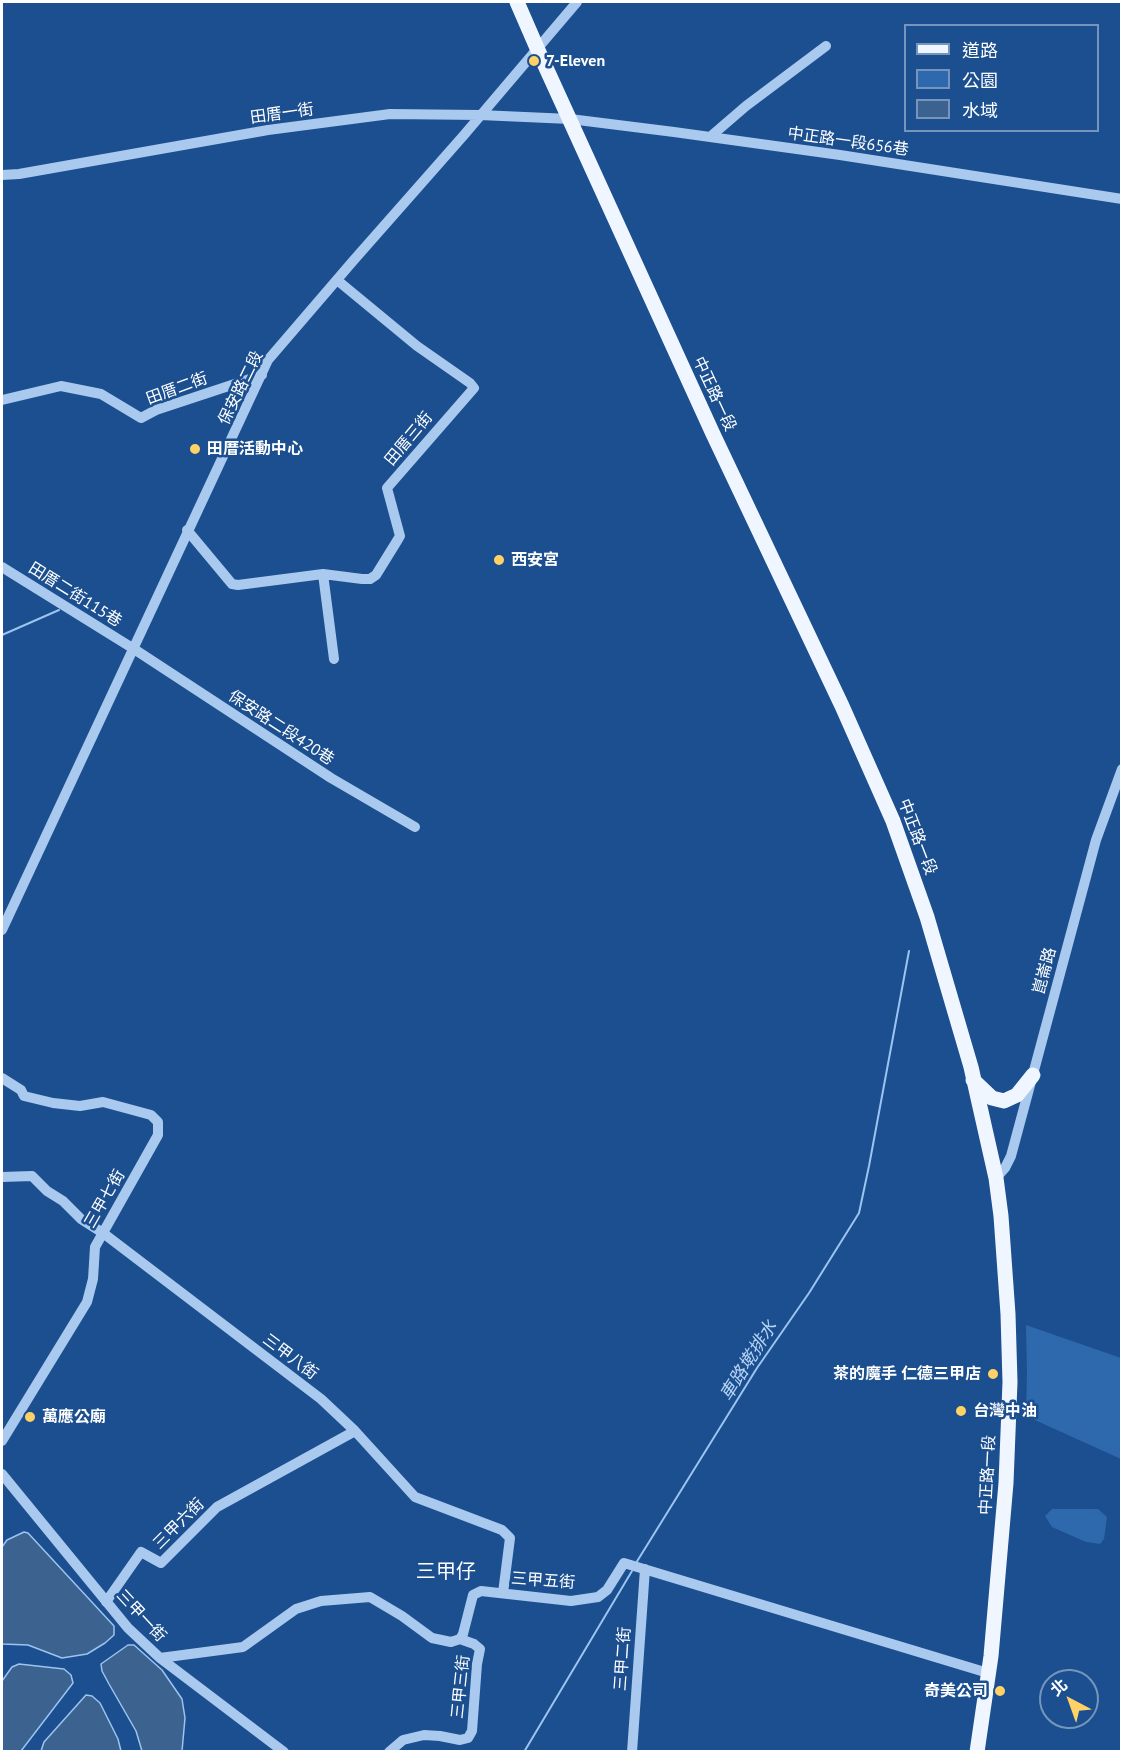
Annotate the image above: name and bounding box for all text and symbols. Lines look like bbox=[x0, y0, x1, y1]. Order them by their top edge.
legend bbox=[904, 24, 1099, 132]
text: 道路 bbox=[962, 39, 998, 62]
place label: 7-Eleven bbox=[546, 51, 605, 71]
marker: 7-Eleven bbox=[527, 54, 541, 68]
text: 公園 bbox=[962, 69, 998, 92]
text: 水域 bbox=[962, 99, 998, 122]
street label: 田厝一街 bbox=[249, 100, 315, 128]
street label: 中正路一段656巷 bbox=[786, 124, 910, 160]
street label: 保安路二段 bbox=[215, 348, 267, 428]
street label: 中正路一段 bbox=[688, 354, 740, 434]
street label: 田厝二街 bbox=[144, 369, 210, 409]
street label: 田厝三街 bbox=[381, 408, 437, 470]
place label: 田厝活動中心 bbox=[207, 439, 303, 459]
marker: 田厝活動中心 bbox=[188, 442, 202, 456]
place label: 西安宮 bbox=[511, 550, 559, 570]
marker: 西安宮 bbox=[492, 553, 506, 567]
street label: 田厝二街115巷 bbox=[25, 559, 125, 631]
street label: 保安路二段420巷 bbox=[225, 687, 337, 769]
street label: 中正路一段 bbox=[894, 796, 940, 878]
street label: 崑崙路 bbox=[1030, 945, 1060, 997]
street label: 三甲七街 bbox=[81, 1166, 129, 1232]
water label: 車路墘排水 bbox=[716, 1317, 782, 1405]
street label: 三甲八街 bbox=[259, 1330, 321, 1384]
place label: 茶的魔手 仁德三甲店 bbox=[833, 1364, 981, 1384]
marker: 茶的魔手 仁德三甲店 bbox=[986, 1367, 1000, 1381]
place label: 台灣中油 bbox=[973, 1401, 1037, 1421]
marker: 台灣中油 bbox=[954, 1404, 968, 1418]
place label: 萬應公廟 bbox=[42, 1407, 106, 1427]
marker: 萬應公廟 bbox=[23, 1410, 37, 1424]
street label: 中正路一段 bbox=[976, 1435, 1000, 1515]
street label: 三甲六街 bbox=[150, 1495, 208, 1553]
district label: 三甲仔 bbox=[416, 1560, 476, 1584]
street label: 三甲五街 bbox=[510, 1569, 576, 1593]
street label: 三甲一街 bbox=[112, 1586, 170, 1646]
street label: 三甲二街 bbox=[611, 1626, 635, 1692]
street label: 三甲三街 bbox=[448, 1654, 474, 1720]
north arrow bbox=[1039, 1669, 1099, 1729]
text: 北 bbox=[1046, 1674, 1071, 1700]
place label: 奇美公司 bbox=[924, 1681, 988, 1701]
marker: 奇美公司 bbox=[993, 1684, 1007, 1698]

